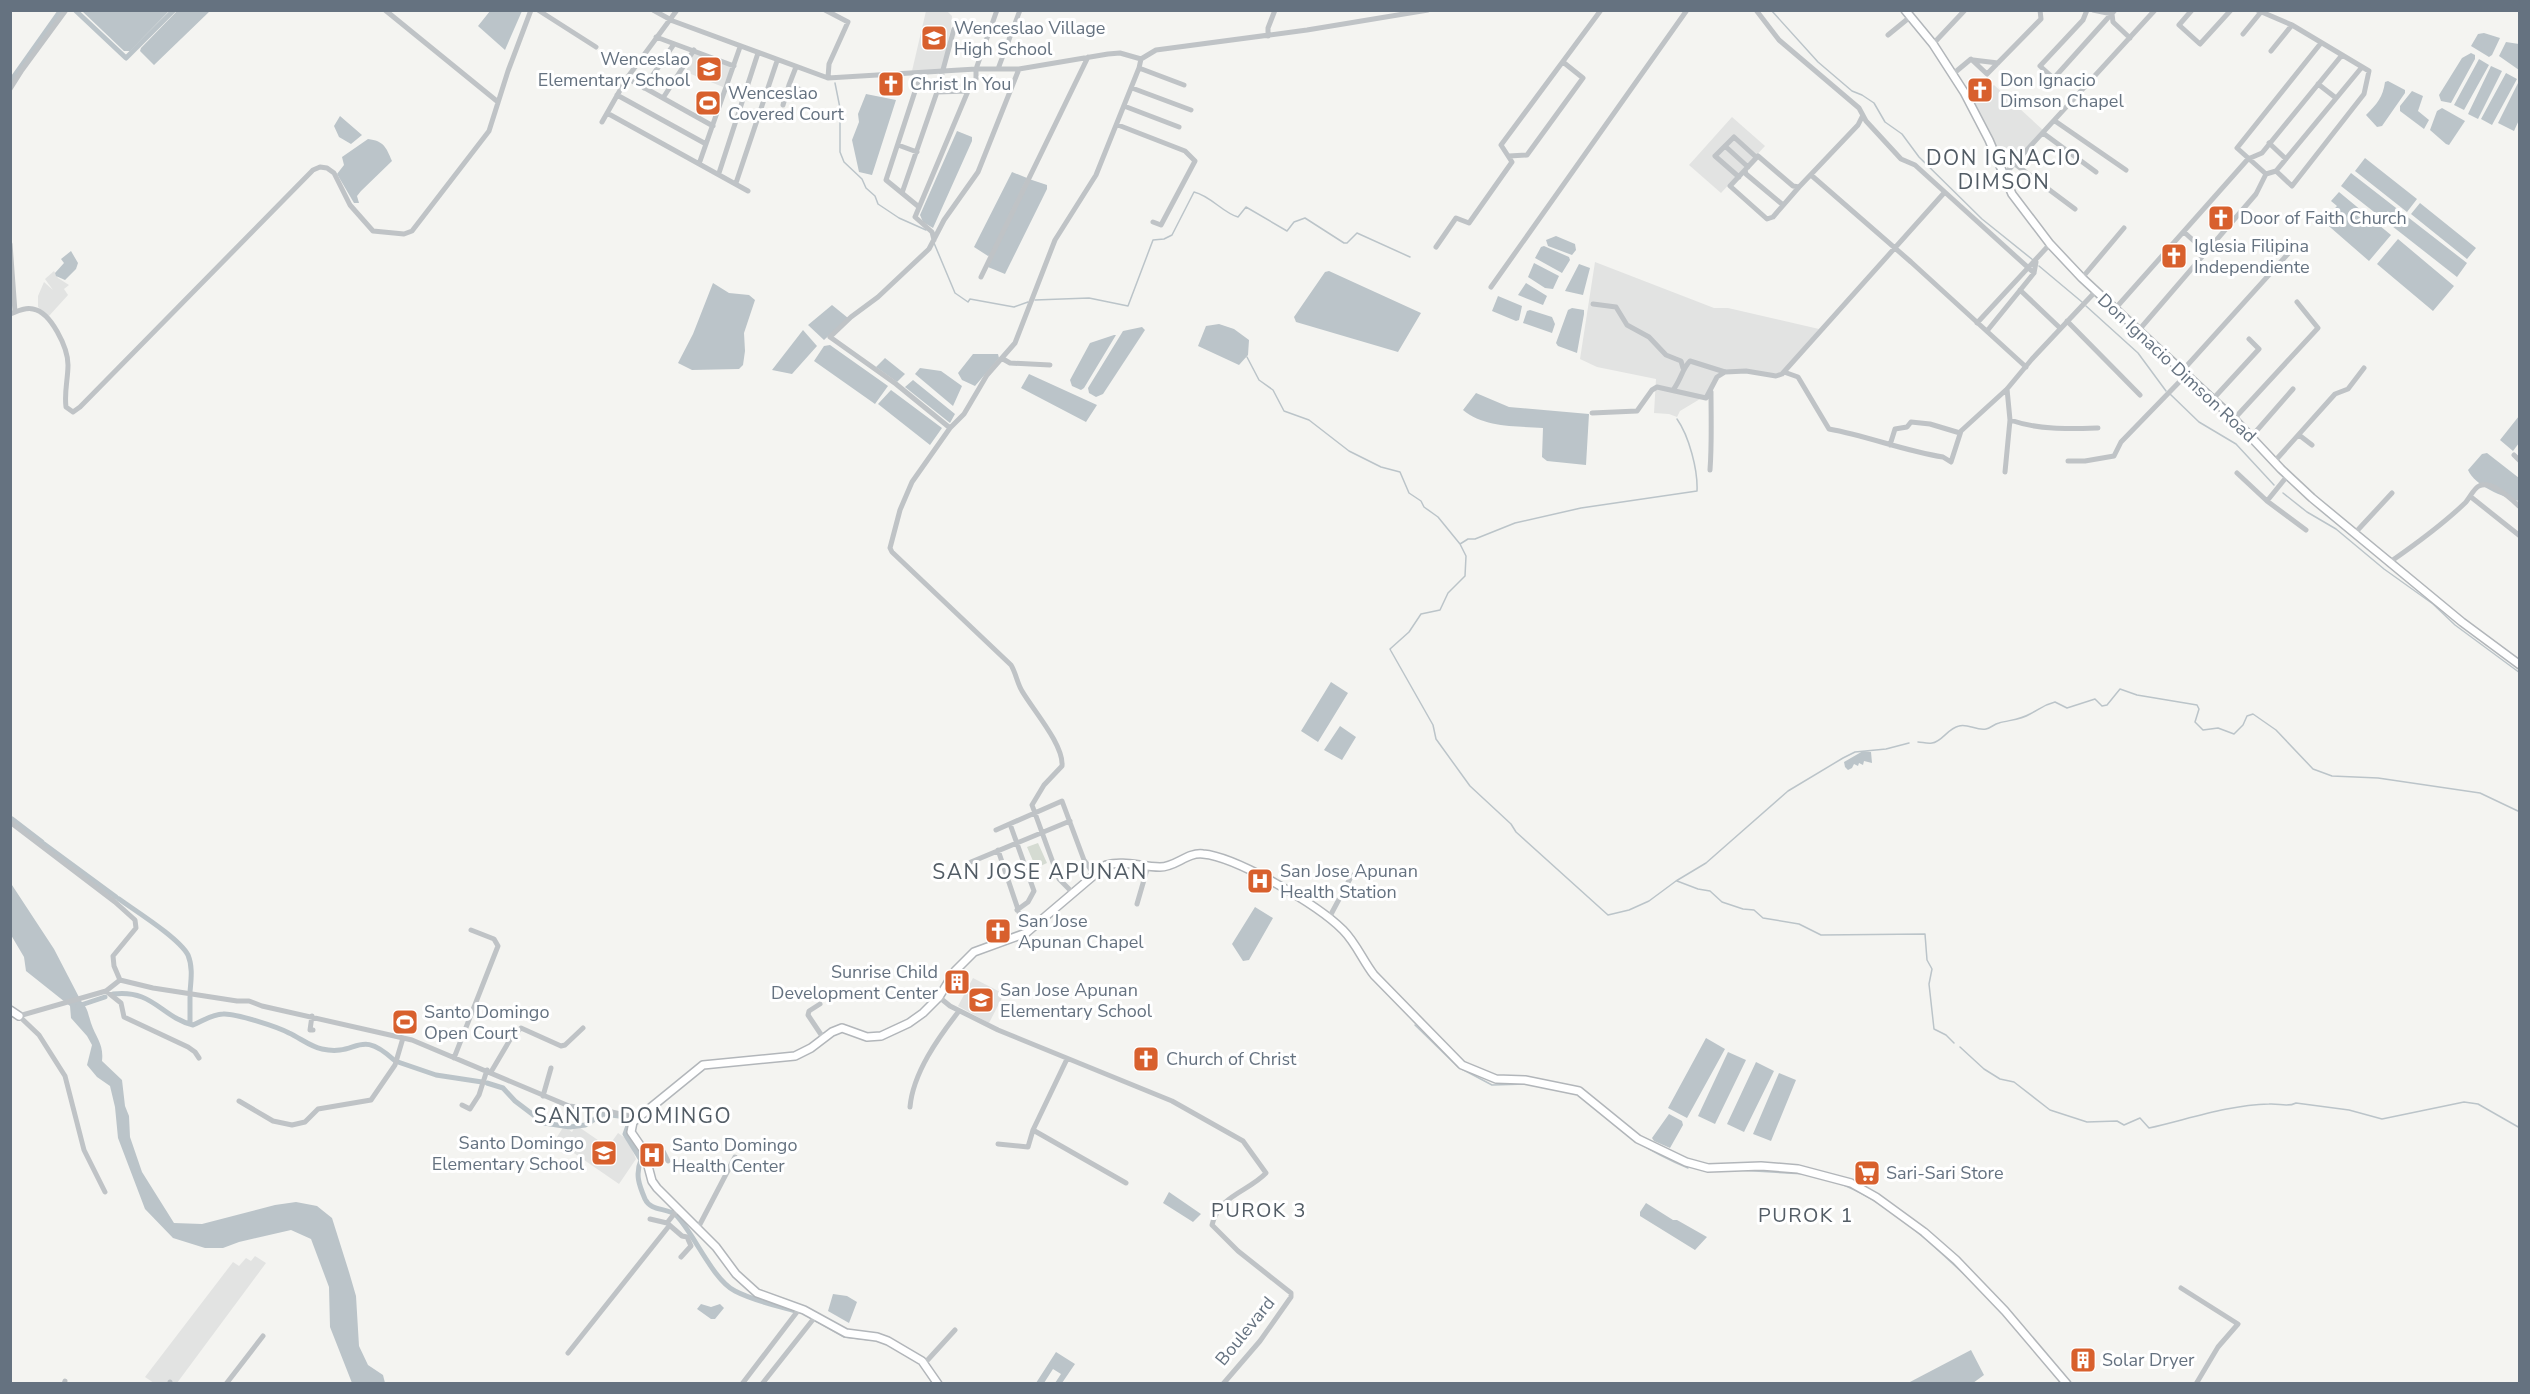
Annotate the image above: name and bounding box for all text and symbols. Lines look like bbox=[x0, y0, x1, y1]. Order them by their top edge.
place label: Wenceslao Village High School bbox=[954, 16, 1105, 61]
school or university icon: Wenceslao Village High School bbox=[919, 23, 949, 53]
place label: Wenceslao Elementary School bbox=[538, 47, 691, 92]
school or university icon: Wenceslao Elementary School bbox=[694, 54, 724, 84]
place label: Don Ignacio Dimson Chapel bbox=[2000, 68, 2124, 113]
church icon: Christ In You bbox=[876, 69, 906, 99]
place label: Christ In You bbox=[910, 72, 1011, 96]
church icon: Don Ignacio Dimson Chapel bbox=[1965, 75, 1995, 105]
place label: Wenceslao Covered Court bbox=[728, 81, 845, 126]
sports icon: Wenceslao Covered Court bbox=[693, 88, 723, 118]
district label: DON IGNACIO DIMSON bbox=[1926, 144, 2082, 196]
church icon: Door of Faith Church bbox=[2206, 203, 2236, 233]
place label: Door of Faith Church bbox=[2240, 206, 2407, 230]
place label: Iglesia Filipina Independiente bbox=[2194, 234, 2309, 279]
church icon: Iglesia Filipina Independiente bbox=[2159, 241, 2189, 271]
street label: Don Ignacio Dimson Road bbox=[2093, 288, 2261, 448]
district label: SAN JOSE APUNAN bbox=[932, 858, 1148, 886]
place label: San Jose Apunan Health Station bbox=[1280, 859, 1418, 904]
hospital icon: San Jose Apunan Health Station bbox=[1245, 866, 1275, 896]
place label: San Jose Apunan Chapel bbox=[1018, 909, 1144, 954]
church icon: San Jose Apunan Chapel bbox=[983, 916, 1013, 946]
place label: Sunrise Child Development Center bbox=[771, 960, 939, 1005]
building icon: Sunrise Child Development Center bbox=[942, 967, 972, 997]
place label: San Jose Apunan Elementary School bbox=[1000, 978, 1153, 1023]
school or university icon: San Jose Apunan Elementary School bbox=[966, 985, 996, 1015]
place label: Santo Domingo Open Court bbox=[424, 1000, 549, 1045]
sports icon: Santo Domingo Open Court bbox=[390, 1007, 420, 1037]
church icon: Church of Christ bbox=[1131, 1044, 1161, 1074]
place label: Church of Christ bbox=[1166, 1047, 1297, 1071]
district label: SANTO DOMINGO bbox=[534, 1102, 732, 1130]
place label: Santo Domingo Elementary School bbox=[432, 1131, 585, 1176]
place label: Santo Domingo Health Center bbox=[672, 1133, 797, 1178]
school or university icon: Santo Domingo Elementary School bbox=[589, 1138, 619, 1168]
hospital icon: Santo Domingo Health Center bbox=[637, 1140, 667, 1170]
supermarket icon: Sari-Sari Store bbox=[1852, 1158, 1882, 1188]
place label: Sari-Sari Store bbox=[1886, 1161, 2004, 1185]
district label: PUROK 3 bbox=[1211, 1197, 1307, 1224]
district label: PUROK 1 bbox=[1758, 1202, 1854, 1229]
street label: Boulevard bbox=[1210, 1291, 1280, 1371]
building icon: Solar Dryer bbox=[2068, 1345, 2098, 1375]
place label: Solar Dryer bbox=[2102, 1348, 2195, 1372]

